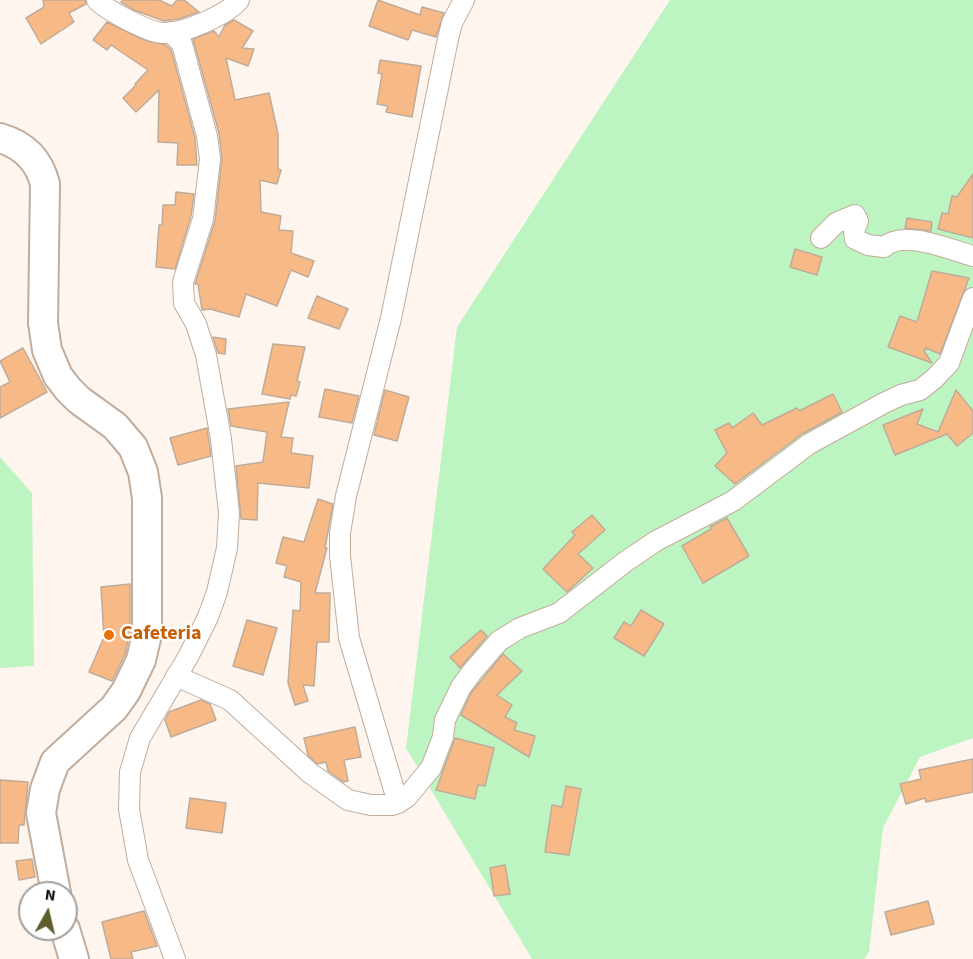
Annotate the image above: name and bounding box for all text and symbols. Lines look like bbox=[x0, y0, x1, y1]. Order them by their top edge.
place label: Cafeteria bbox=[121, 623, 202, 647]
marker: Cafeteria bbox=[102, 628, 116, 642]
north arrow bbox=[18, 881, 78, 941]
text: N bbox=[43, 884, 57, 907]

